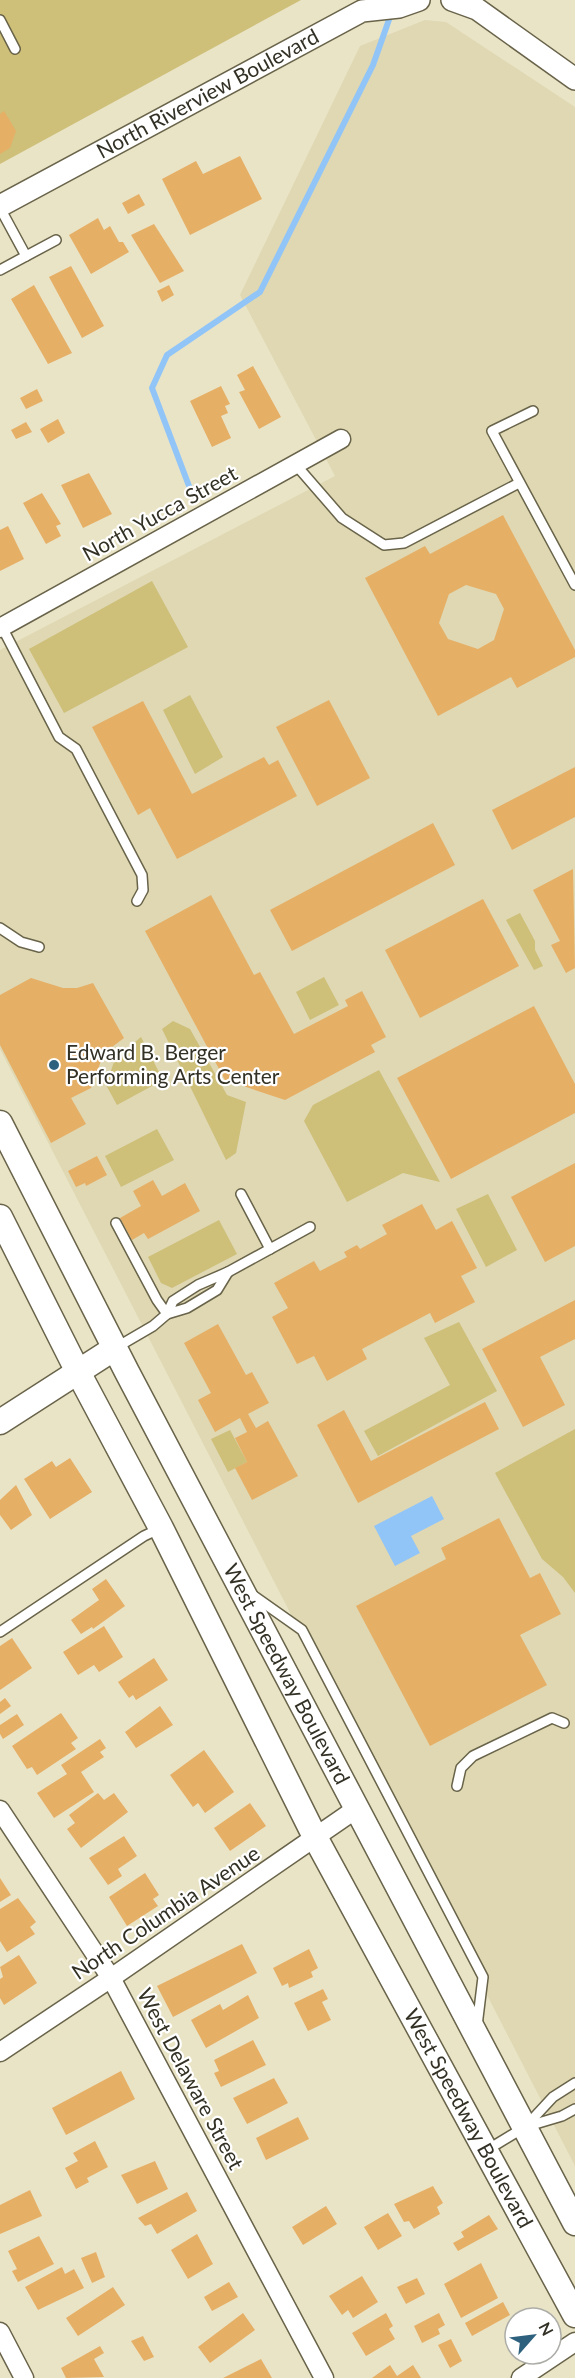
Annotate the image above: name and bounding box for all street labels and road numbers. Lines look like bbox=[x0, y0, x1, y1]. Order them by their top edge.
street label: North Riverview Boulevard bbox=[92, 23, 322, 163]
street label: North Yucca Street bbox=[78, 460, 241, 566]
street label: West Speedway Boulevard bbox=[219, 1559, 356, 1788]
street label: North Columbia Avenue bbox=[67, 1840, 264, 1984]
street label: West Delaware Street bbox=[133, 1983, 250, 2174]
street label: West Speedway Boulevard bbox=[400, 2004, 539, 2232]

